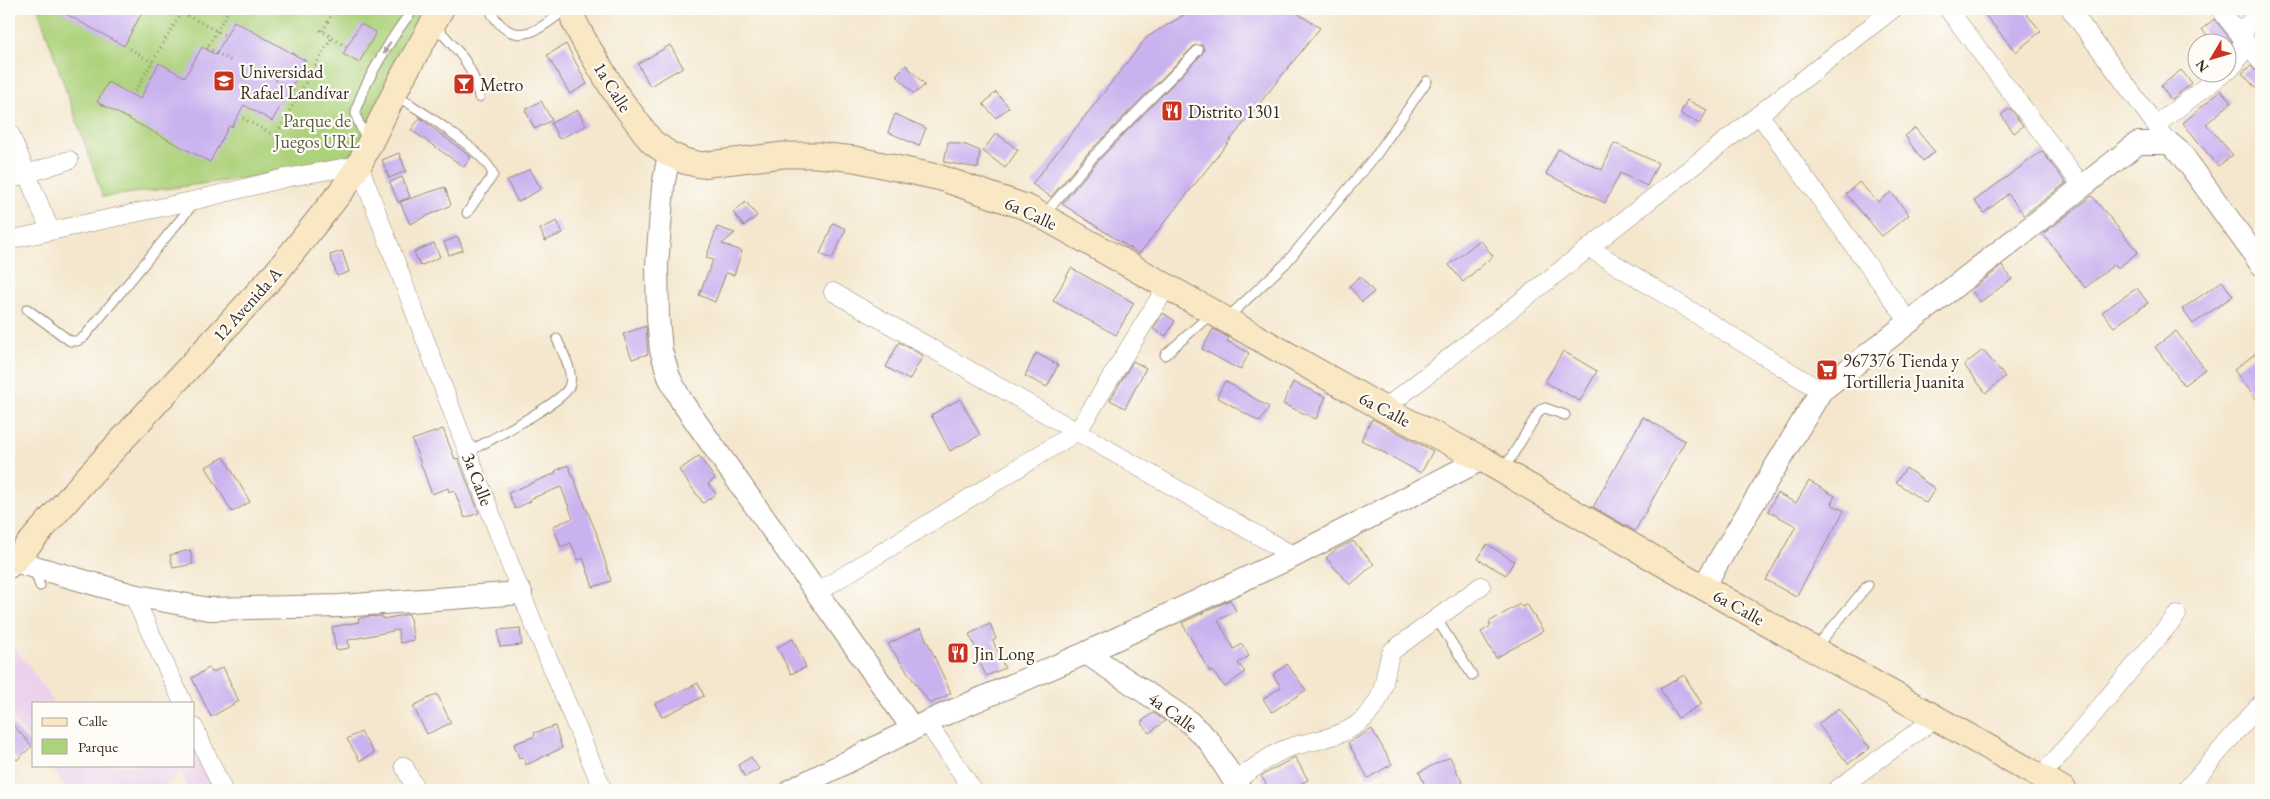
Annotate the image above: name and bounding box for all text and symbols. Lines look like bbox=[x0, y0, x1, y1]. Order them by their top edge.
north arrow bbox=[2188, 32, 2238, 82]
one-way arrow bbox=[383, 42, 392, 55]
text: N bbox=[2191, 55, 2212, 76]
street label: 1a Calle bbox=[589, 58, 637, 116]
place label: Universidad Rafael Landívar bbox=[240, 60, 349, 104]
school or university icon: Universidad Rafael Landívar bbox=[212, 69, 236, 93]
bar icon: Metro bbox=[452, 72, 476, 96]
place label: Metro bbox=[480, 73, 524, 96]
restaurant icon: Distrito 1301 bbox=[1160, 99, 1184, 123]
place label: Distrito 1301 bbox=[1188, 100, 1281, 123]
park label: Parque de Juegos URL bbox=[272, 109, 360, 153]
street label: 6a Calle bbox=[1001, 191, 1061, 235]
street label: 12 Avenida A bbox=[207, 261, 287, 346]
place label: 967376 Tienda y Tortilleria Juanita bbox=[1843, 349, 1965, 393]
supermarket icon: 967376 Tienda y Tortilleria Juanita bbox=[1815, 358, 1839, 382]
street label: 6a Calle bbox=[1355, 386, 1415, 432]
street label: 3a Calle bbox=[457, 449, 499, 509]
street label: 6a Calle bbox=[1709, 584, 1769, 630]
restaurant icon: Jin Long bbox=[946, 641, 970, 665]
place label: Jin Long bbox=[972, 642, 1035, 665]
street label: 4a Calle bbox=[1144, 687, 1202, 737]
legend bbox=[32, 702, 195, 766]
text: Calle bbox=[78, 711, 108, 730]
text: Parque bbox=[78, 737, 118, 756]

